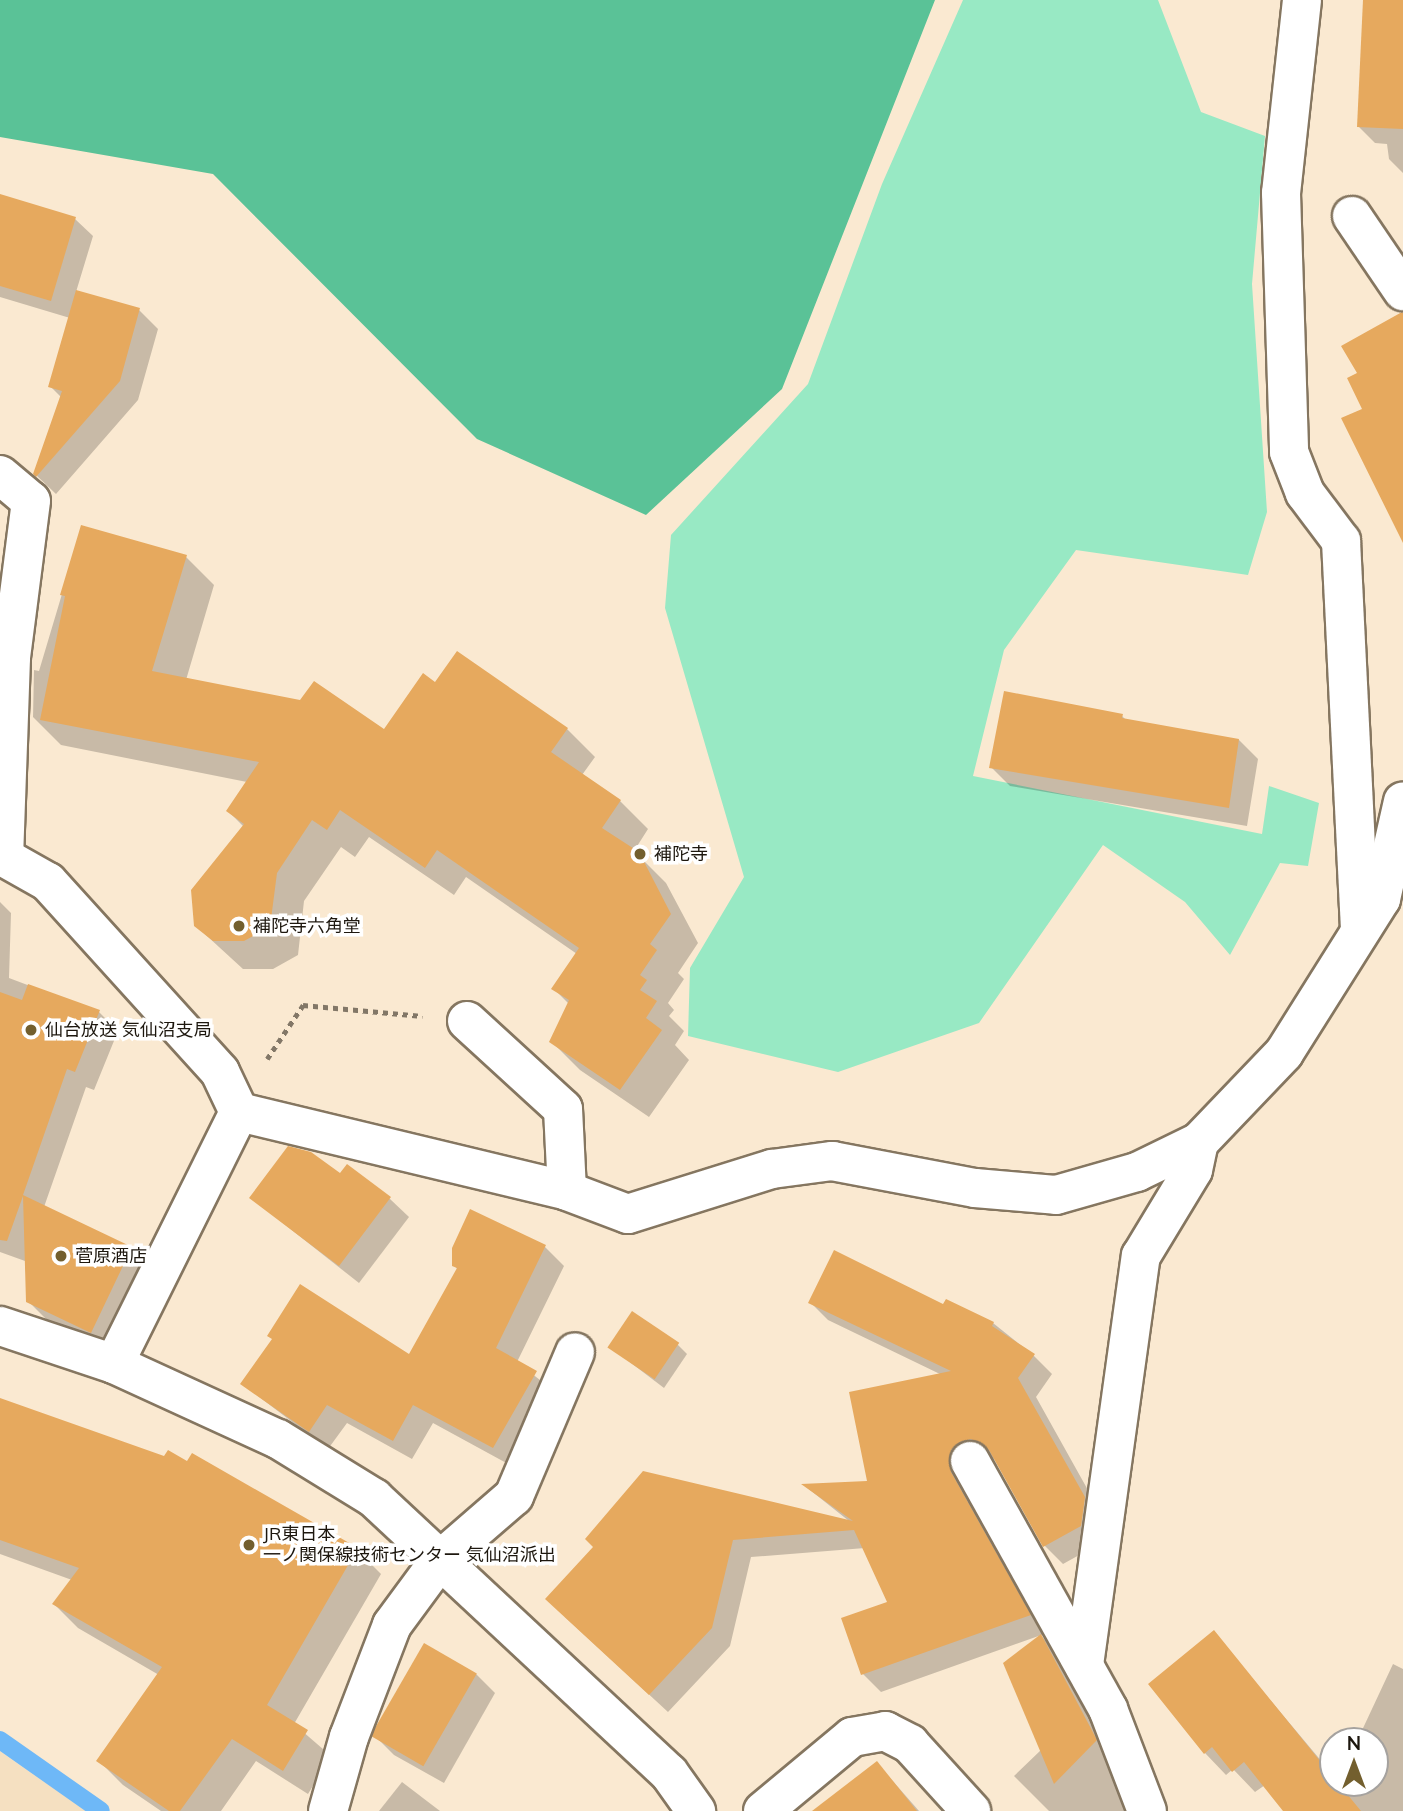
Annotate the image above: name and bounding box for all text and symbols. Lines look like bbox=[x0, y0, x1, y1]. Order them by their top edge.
place label: 補陀寺 bbox=[654, 843, 708, 865]
marker: 補陀寺 bbox=[632, 846, 648, 862]
place label: 補陀寺六角堂 bbox=[253, 915, 361, 937]
marker: 補陀寺六角堂 bbox=[231, 918, 247, 934]
place label: 仙台放送 気仙沼支局 bbox=[45, 1019, 212, 1041]
marker: 仙台放送 気仙沼支局 bbox=[23, 1022, 39, 1038]
place label: 菅原酒店 bbox=[75, 1245, 147, 1267]
marker: 菅原酒店 bbox=[53, 1248, 69, 1264]
place label: JR東日本 一ノ関保線技術センター 気仙沼派出 bbox=[263, 1524, 556, 1566]
marker: JR東日本 一ノ関保線技術センター 気仙沼派出 bbox=[241, 1537, 257, 1553]
north arrow bbox=[1319, 1727, 1389, 1797]
text: N bbox=[1347, 1731, 1361, 1755]

